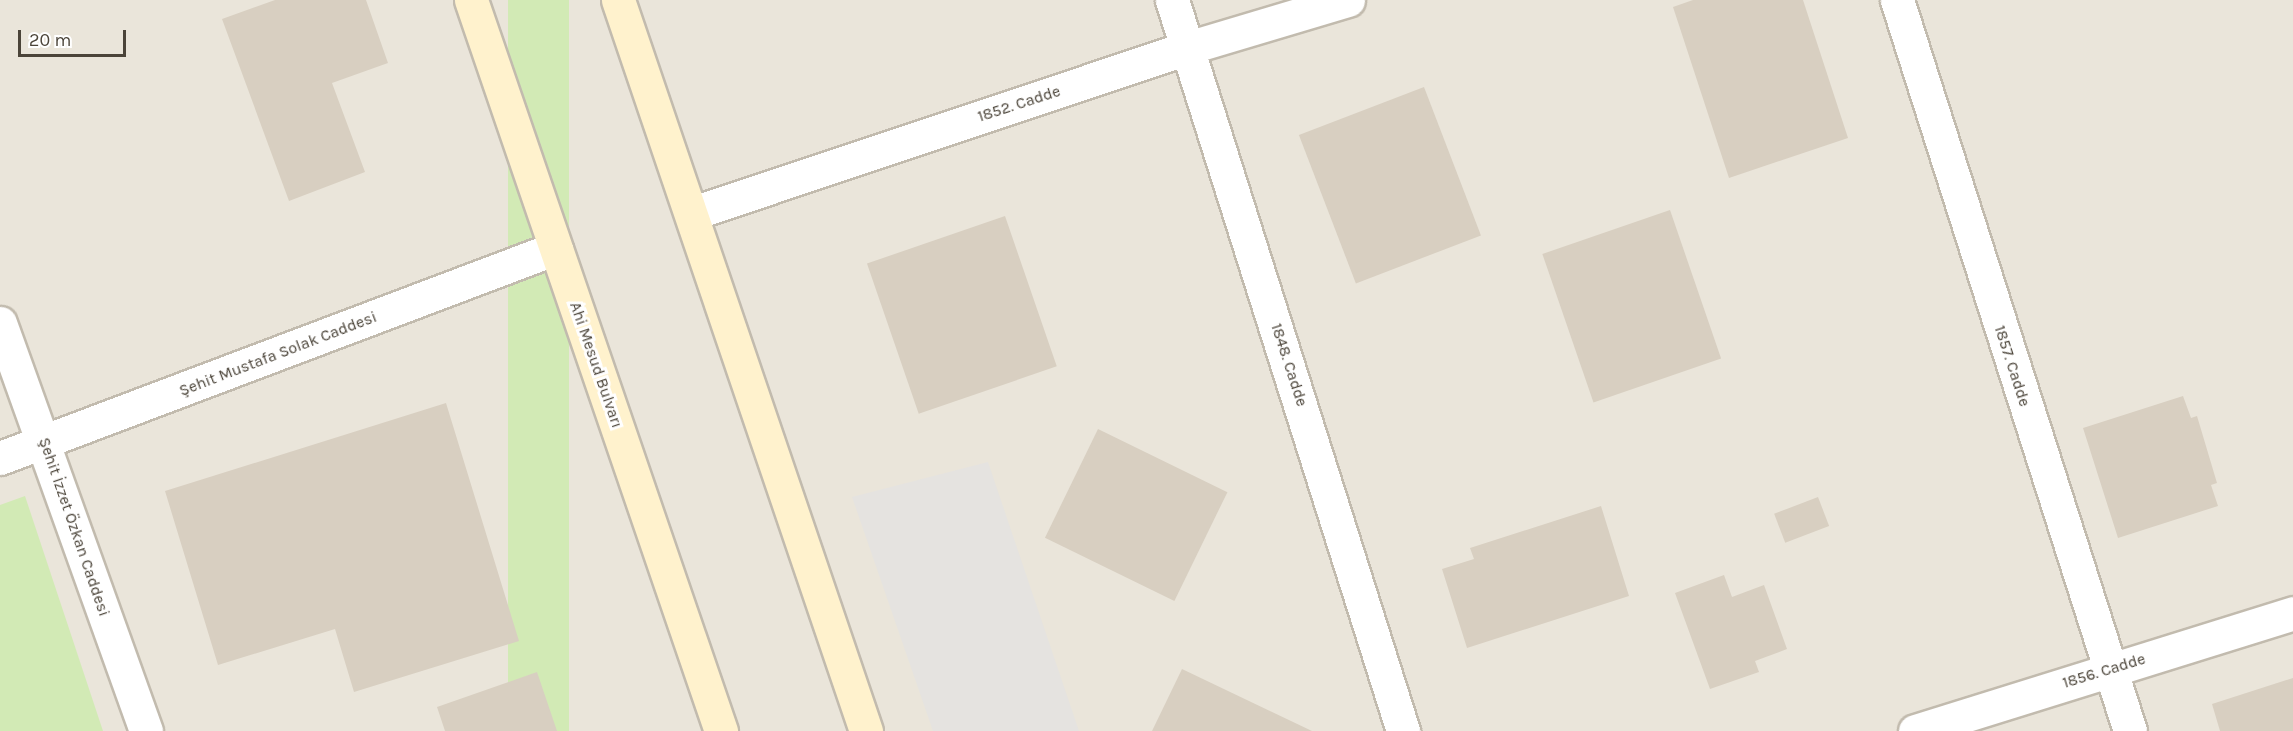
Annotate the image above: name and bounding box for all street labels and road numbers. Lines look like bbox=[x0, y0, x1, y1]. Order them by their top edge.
street label: 1852. Cadde bbox=[975, 82, 1063, 126]
street label: Ahi Mesud Bulvarı bbox=[565, 299, 627, 431]
street label: Şehit Mustafa Solak Caddesi bbox=[176, 307, 380, 401]
street label: 1848. Cadde bbox=[1267, 321, 1311, 409]
street label: 1857. Cadde bbox=[1990, 323, 2034, 409]
street label: Şehit İzzet Özkan Caddesi bbox=[34, 435, 114, 619]
street label: 1856. Cadde bbox=[2060, 649, 2148, 693]

